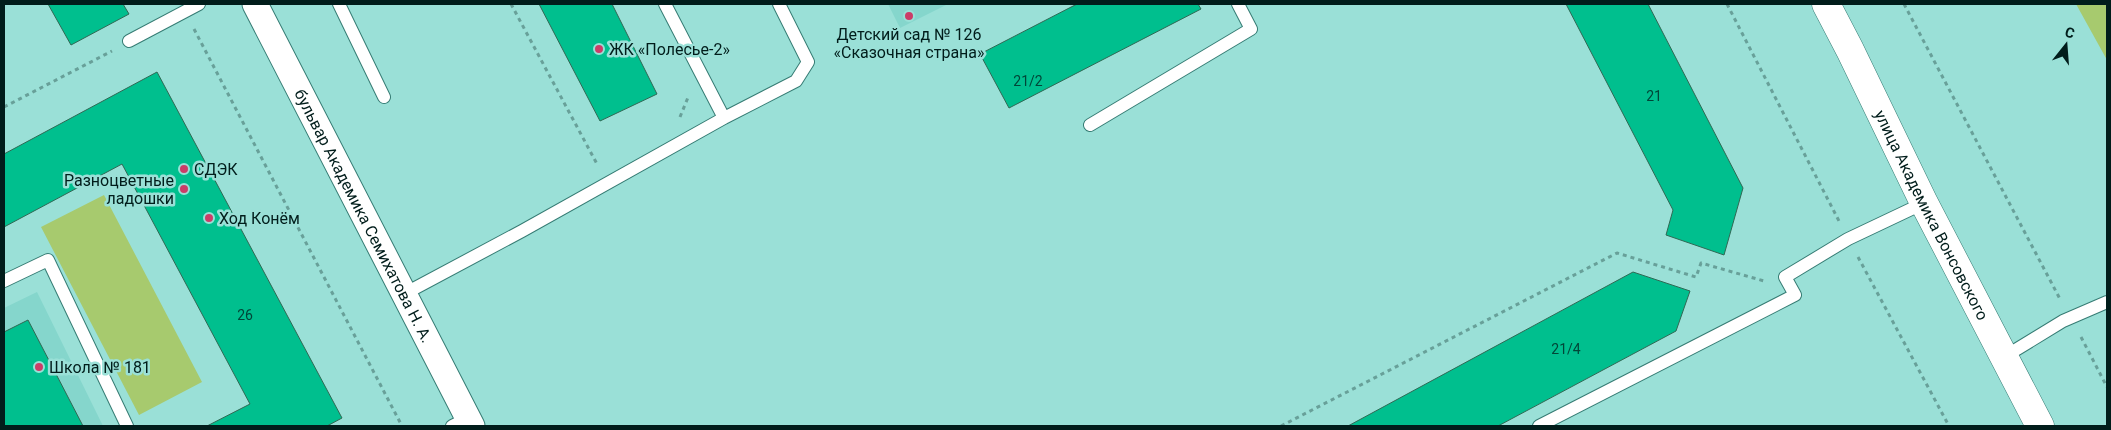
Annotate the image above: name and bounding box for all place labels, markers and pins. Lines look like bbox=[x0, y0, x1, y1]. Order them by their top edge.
marker: Детский сад № 126 «Сказочная страна» bbox=[903, 10, 915, 22]
place label: Детский сад № 126 «Сказочная страна» bbox=[833, 25, 985, 62]
place label: ЖК «Полесье-2» bbox=[609, 40, 730, 59]
marker: ЖК «Полесье-2» bbox=[593, 43, 605, 55]
place label: СДЭК bbox=[194, 160, 238, 179]
marker: СДЭК bbox=[178, 163, 190, 175]
place label: Разноцветные ладошки bbox=[64, 171, 174, 208]
marker: Разноцветные ладошки bbox=[178, 183, 190, 195]
place label: Ход Конём bbox=[219, 209, 300, 228]
marker: Ход Конём bbox=[203, 212, 215, 224]
place label: Школа № 181 bbox=[49, 358, 151, 377]
marker: Школа № 181 bbox=[33, 361, 45, 373]

